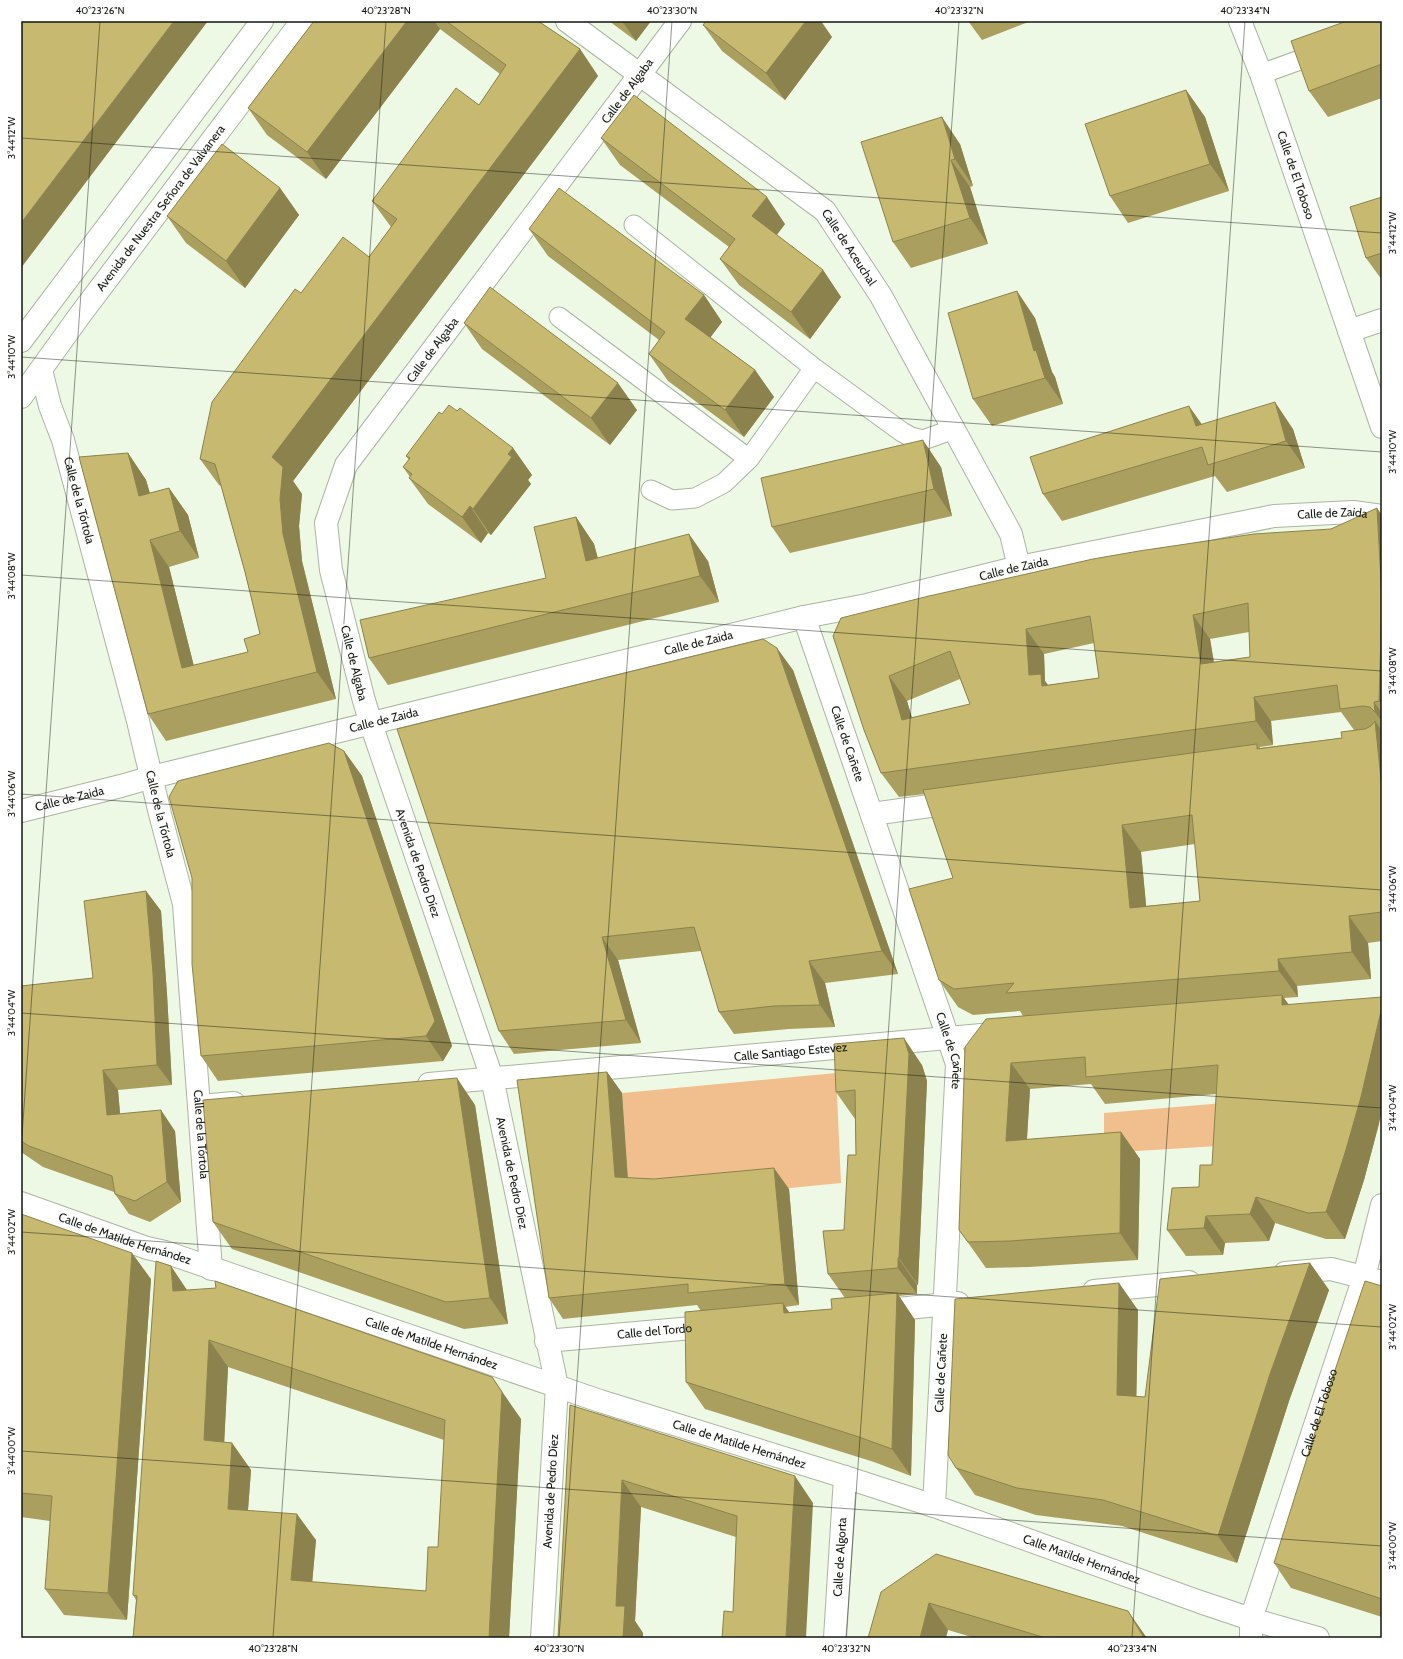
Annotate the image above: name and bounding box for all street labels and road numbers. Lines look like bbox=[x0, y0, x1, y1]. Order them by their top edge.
street label: Calle de Algaba bbox=[598, 55, 656, 126]
street label: Avenida de Nuestra Señora de Valvanera bbox=[93, 122, 228, 294]
street label: Calle de El Toboso bbox=[1274, 129, 1318, 222]
street label: Calle de Aceuchal bbox=[819, 206, 880, 288]
street label: Calle de Algaba bbox=[403, 314, 462, 385]
street label: Calle de la Tórtola bbox=[61, 455, 98, 546]
street label: Calle de Zaida bbox=[1297, 504, 1369, 522]
street label: Calle de Zaida bbox=[978, 553, 1050, 584]
street label: Calle de Algaba bbox=[338, 624, 371, 702]
street label: Calle de Zaida bbox=[662, 627, 735, 658]
street label: Calle de Zaida bbox=[348, 704, 420, 735]
street label: Calle de Cañete bbox=[828, 704, 868, 784]
street label: Calle de la Tórtola bbox=[143, 769, 179, 859]
street label: Calle de Zaida bbox=[33, 783, 106, 814]
street label: Avenida de Pedro Díez bbox=[393, 806, 444, 920]
street label: Calle de Cañete bbox=[933, 1010, 965, 1090]
street label: Calle Santiago Estevez bbox=[733, 1039, 848, 1064]
street label: Calle de la Tórtola bbox=[191, 1089, 212, 1180]
street label: Avenida de Pedro Díez bbox=[493, 1115, 532, 1231]
street label: Calle de Matilde Hernández bbox=[57, 1209, 194, 1268]
street label: Calle de Matilde Hernández bbox=[363, 1313, 500, 1373]
street label: Calle del Tordo bbox=[617, 1320, 693, 1342]
street label: Calle de Cañete bbox=[931, 1333, 950, 1413]
street label: Calle de El Toboso bbox=[1297, 1366, 1340, 1459]
street label: Calle de Matilde Hernández bbox=[671, 1416, 809, 1472]
street label: Avenida de Pedro Díez bbox=[539, 1433, 561, 1549]
street label: Calle de Algorta bbox=[830, 1517, 849, 1597]
street label: Calle Matilde Hernández bbox=[1021, 1531, 1143, 1587]

